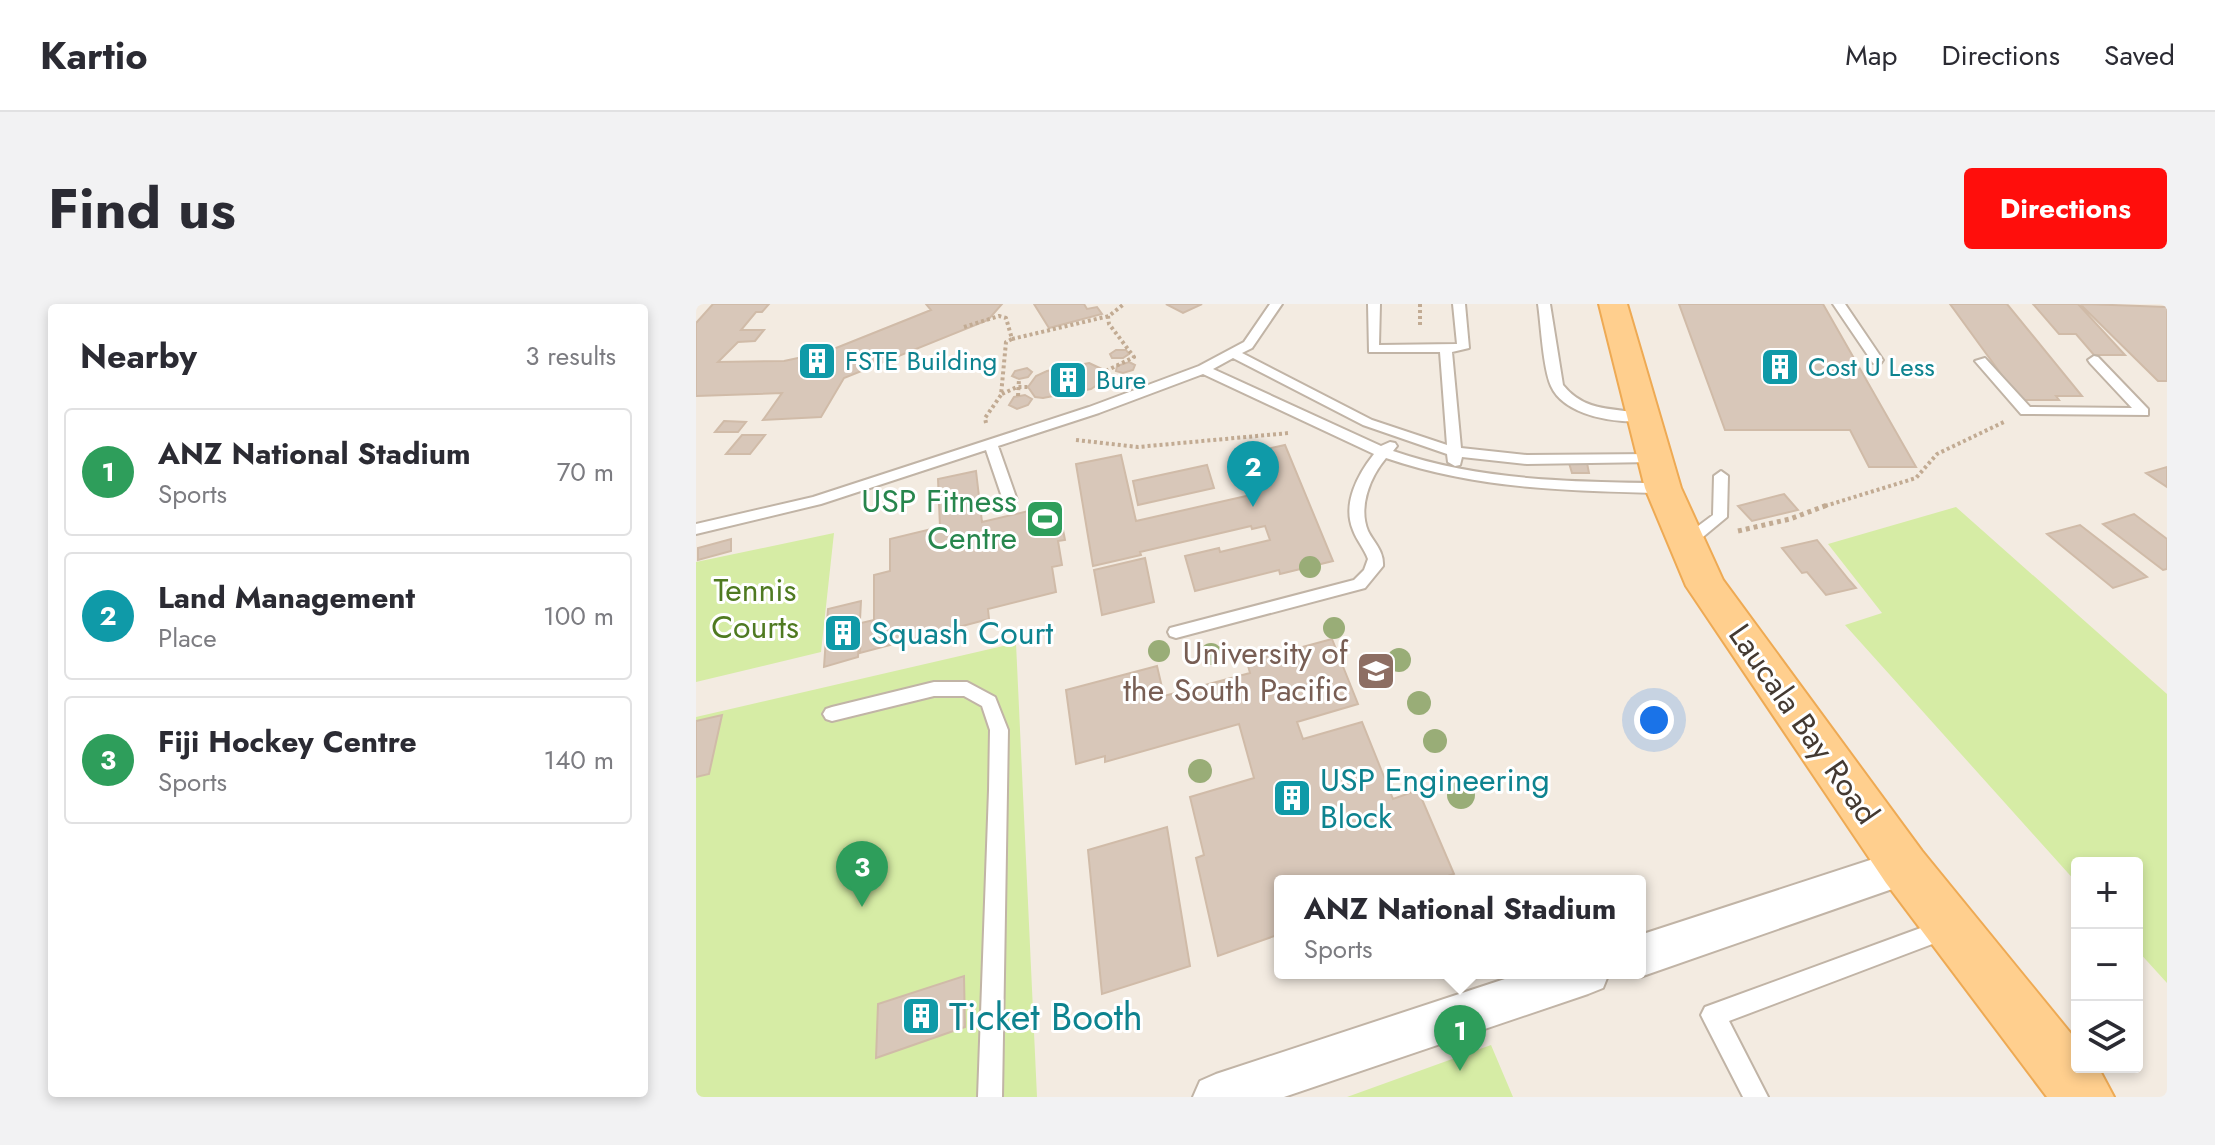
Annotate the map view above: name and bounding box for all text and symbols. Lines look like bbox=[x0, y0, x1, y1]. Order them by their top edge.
text: Kartio bbox=[40, 28, 148, 83]
text: Map bbox=[1845, 35, 1897, 76]
text: Directions bbox=[1941, 35, 2060, 76]
text: Saved bbox=[2104, 35, 2175, 76]
text: Find us bbox=[48, 168, 236, 249]
button: Directions bbox=[1964, 168, 2167, 249]
text: Nearby bbox=[80, 332, 197, 381]
text: 3 results bbox=[525, 337, 616, 375]
building icon: FSTE Building bbox=[796, 340, 838, 382]
place label: FSTE Building bbox=[845, 342, 997, 380]
building icon: Cost U Less bbox=[1759, 346, 1801, 388]
place label: Cost U Less bbox=[1808, 348, 1935, 386]
building icon: Bure bbox=[1047, 359, 1089, 401]
place label: Bure bbox=[1096, 361, 1146, 399]
text: ANZ National Stadium bbox=[158, 432, 471, 475]
pin: 2 bbox=[1227, 441, 1279, 507]
text: 1 bbox=[101, 453, 115, 491]
text: 70 m bbox=[557, 453, 614, 491]
text: Sports bbox=[158, 475, 227, 513]
place label: USP Fitness Centre bbox=[861, 478, 1017, 561]
sports icon: USP Fitness Centre bbox=[1024, 498, 1066, 540]
park label: Tennis Courts bbox=[711, 567, 799, 650]
text: Land Management bbox=[158, 576, 415, 619]
text: 2 bbox=[99, 597, 117, 635]
text: 100 m bbox=[543, 597, 614, 635]
place label: Squash Court bbox=[871, 610, 1053, 656]
building icon: Squash Court bbox=[822, 612, 864, 654]
street label: Laucala Bay Road bbox=[1718, 614, 1890, 834]
text: Place bbox=[158, 619, 217, 657]
place label: University of the South Pacific bbox=[1123, 630, 1349, 713]
school or university icon: University of the South Pacific bbox=[1355, 650, 1397, 692]
your location bbox=[1634, 700, 1674, 740]
text: Fiji Hockey Centre bbox=[158, 720, 417, 763]
text: 3 bbox=[100, 741, 116, 779]
text: 140 m bbox=[543, 741, 614, 779]
place label: USP Engineering Block bbox=[1320, 757, 1550, 840]
text: Sports bbox=[158, 763, 227, 801]
building icon: USP Engineering Block bbox=[1271, 777, 1313, 819]
pin: 3 bbox=[836, 841, 888, 907]
map controls bbox=[2071, 857, 2143, 1073]
button: + bbox=[2071, 857, 2143, 929]
popup bbox=[1274, 875, 1646, 979]
text: ANZ National Stadium bbox=[1304, 887, 1616, 930]
button: − bbox=[2071, 929, 2143, 1001]
text: Sports bbox=[1304, 930, 1373, 968]
place label: Ticket Booth bbox=[949, 989, 1143, 1044]
building icon: Ticket Booth bbox=[900, 995, 942, 1037]
button: layers bbox=[2071, 1001, 2143, 1073]
pin: 1 bbox=[1434, 1005, 1486, 1071]

